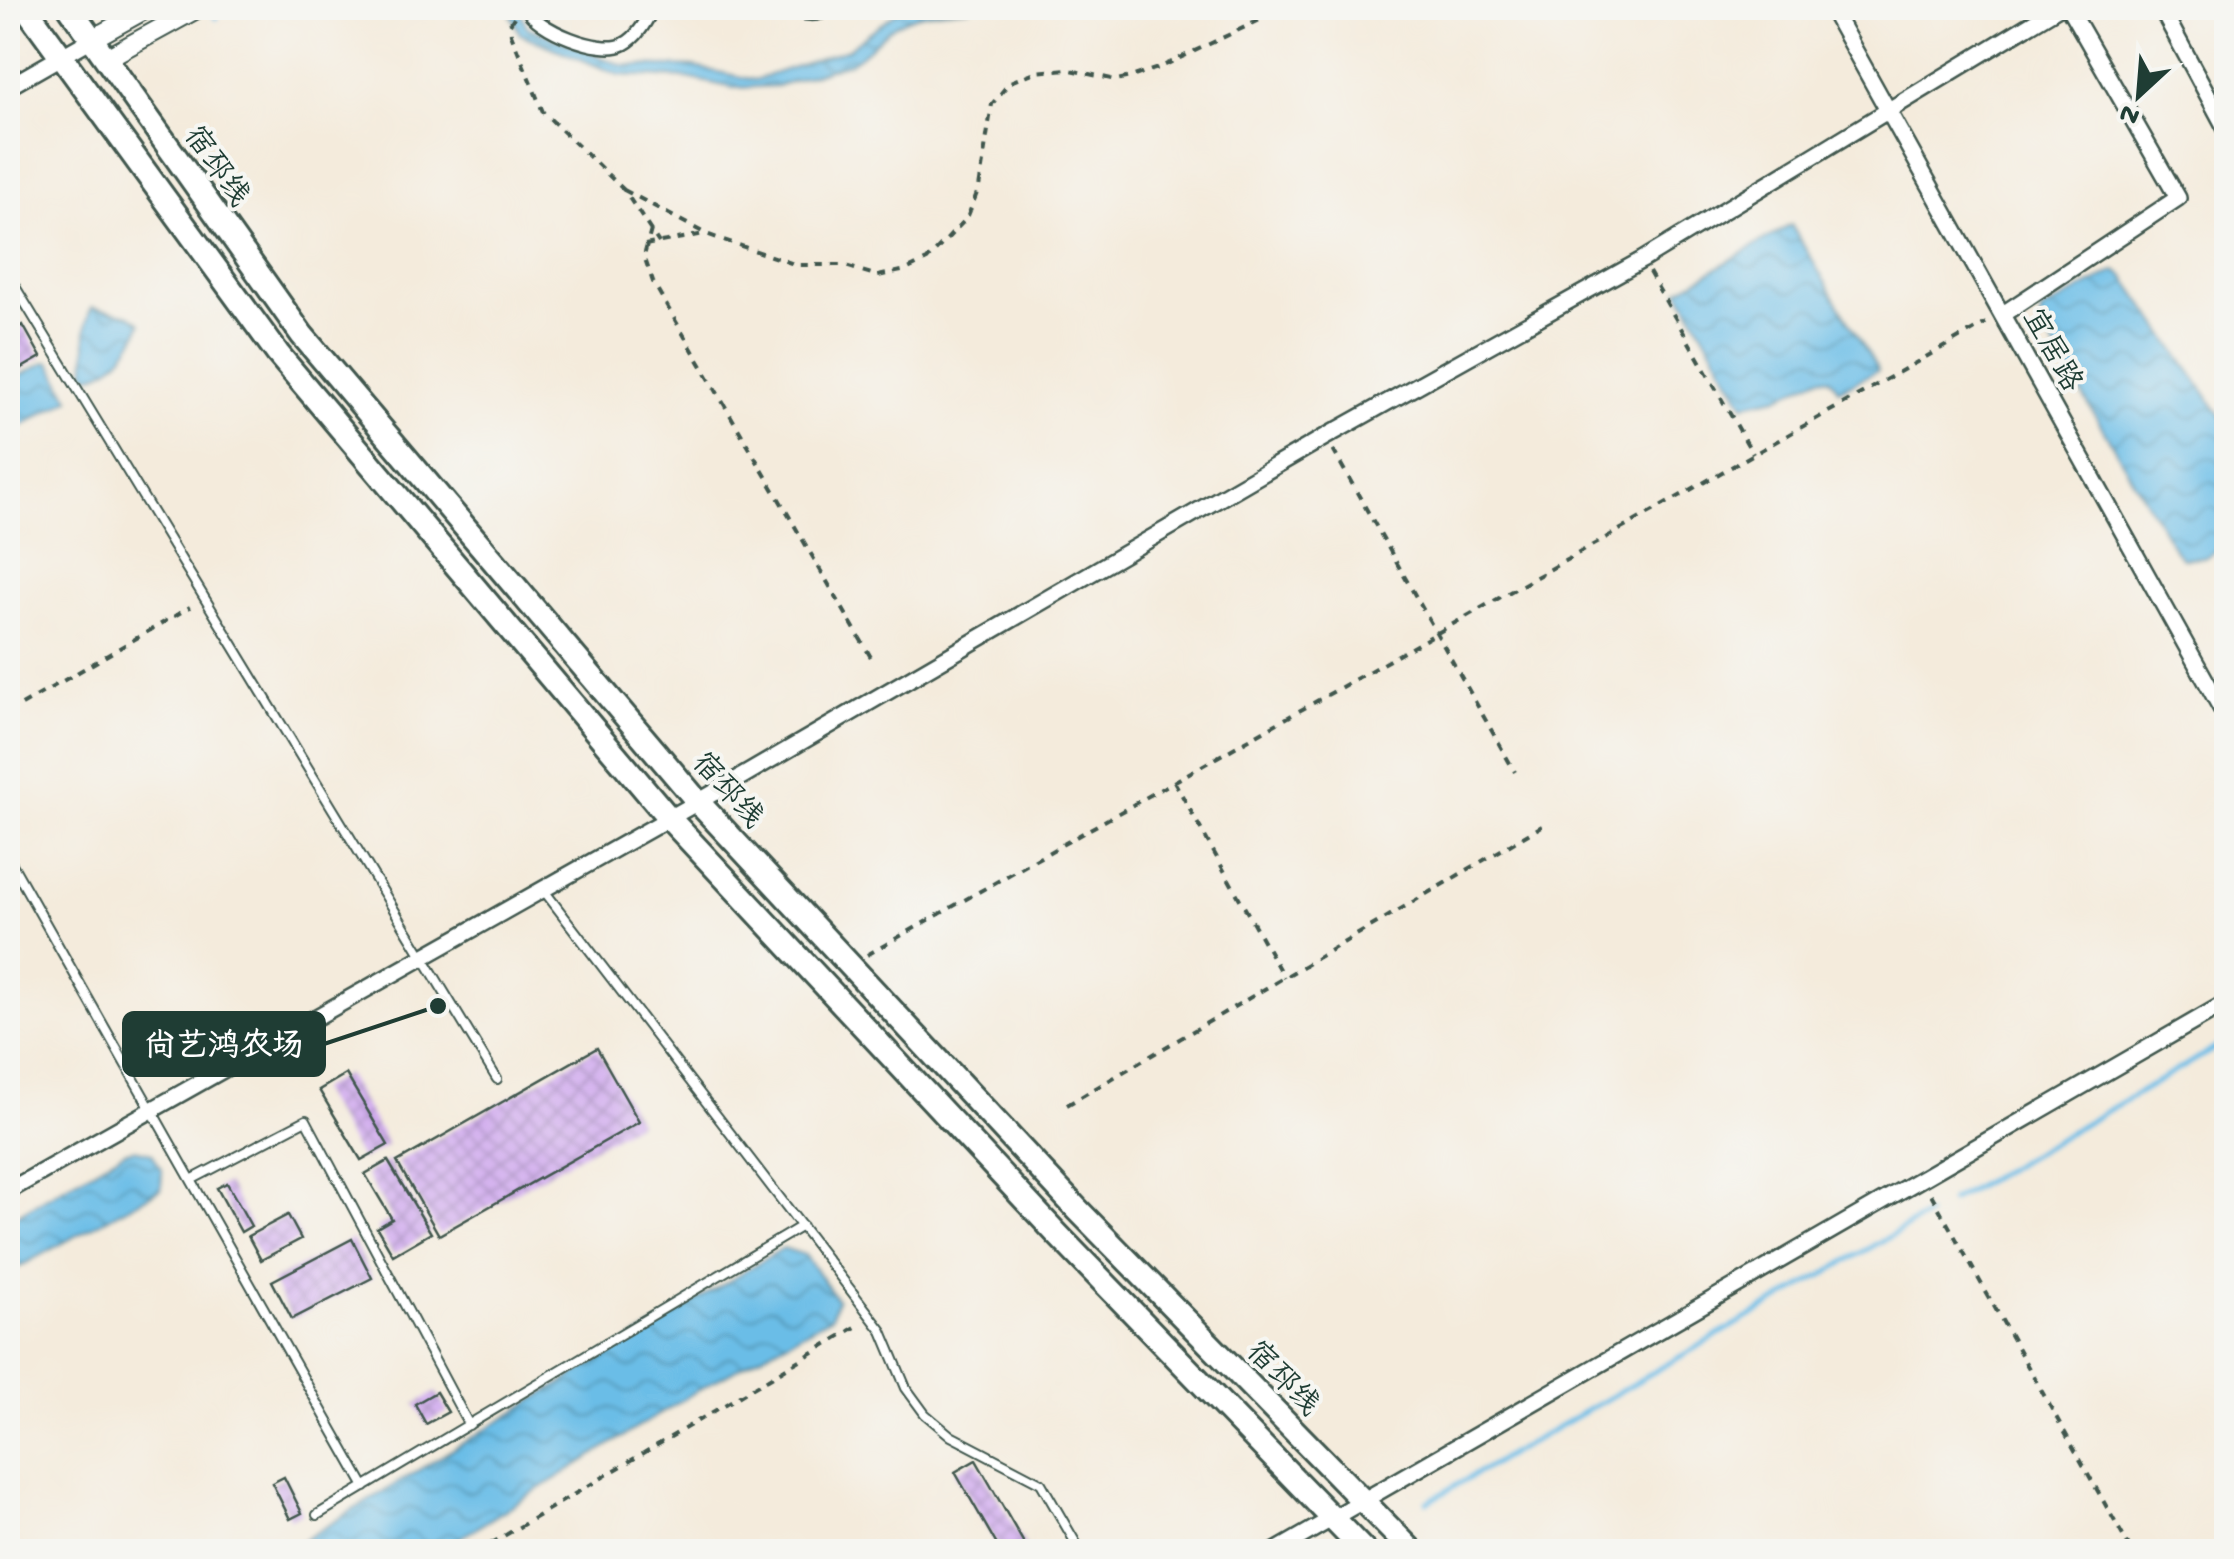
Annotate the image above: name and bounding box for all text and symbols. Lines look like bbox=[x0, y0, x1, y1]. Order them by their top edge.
north arrow bbox=[2089, 45, 2189, 145]
text: N bbox=[2115, 95, 2145, 132]
street label: 宿邳线 bbox=[174, 120, 256, 214]
street label: 宜居路 bbox=[2013, 302, 2089, 399]
street label: 宿邳线 bbox=[683, 746, 770, 837]
callout: 尚艺鸿农场 bbox=[124, 1013, 324, 1075]
text: 尚艺鸿农场 bbox=[144, 1027, 304, 1068]
street label: 宿邳线 bbox=[1237, 1334, 1326, 1425]

